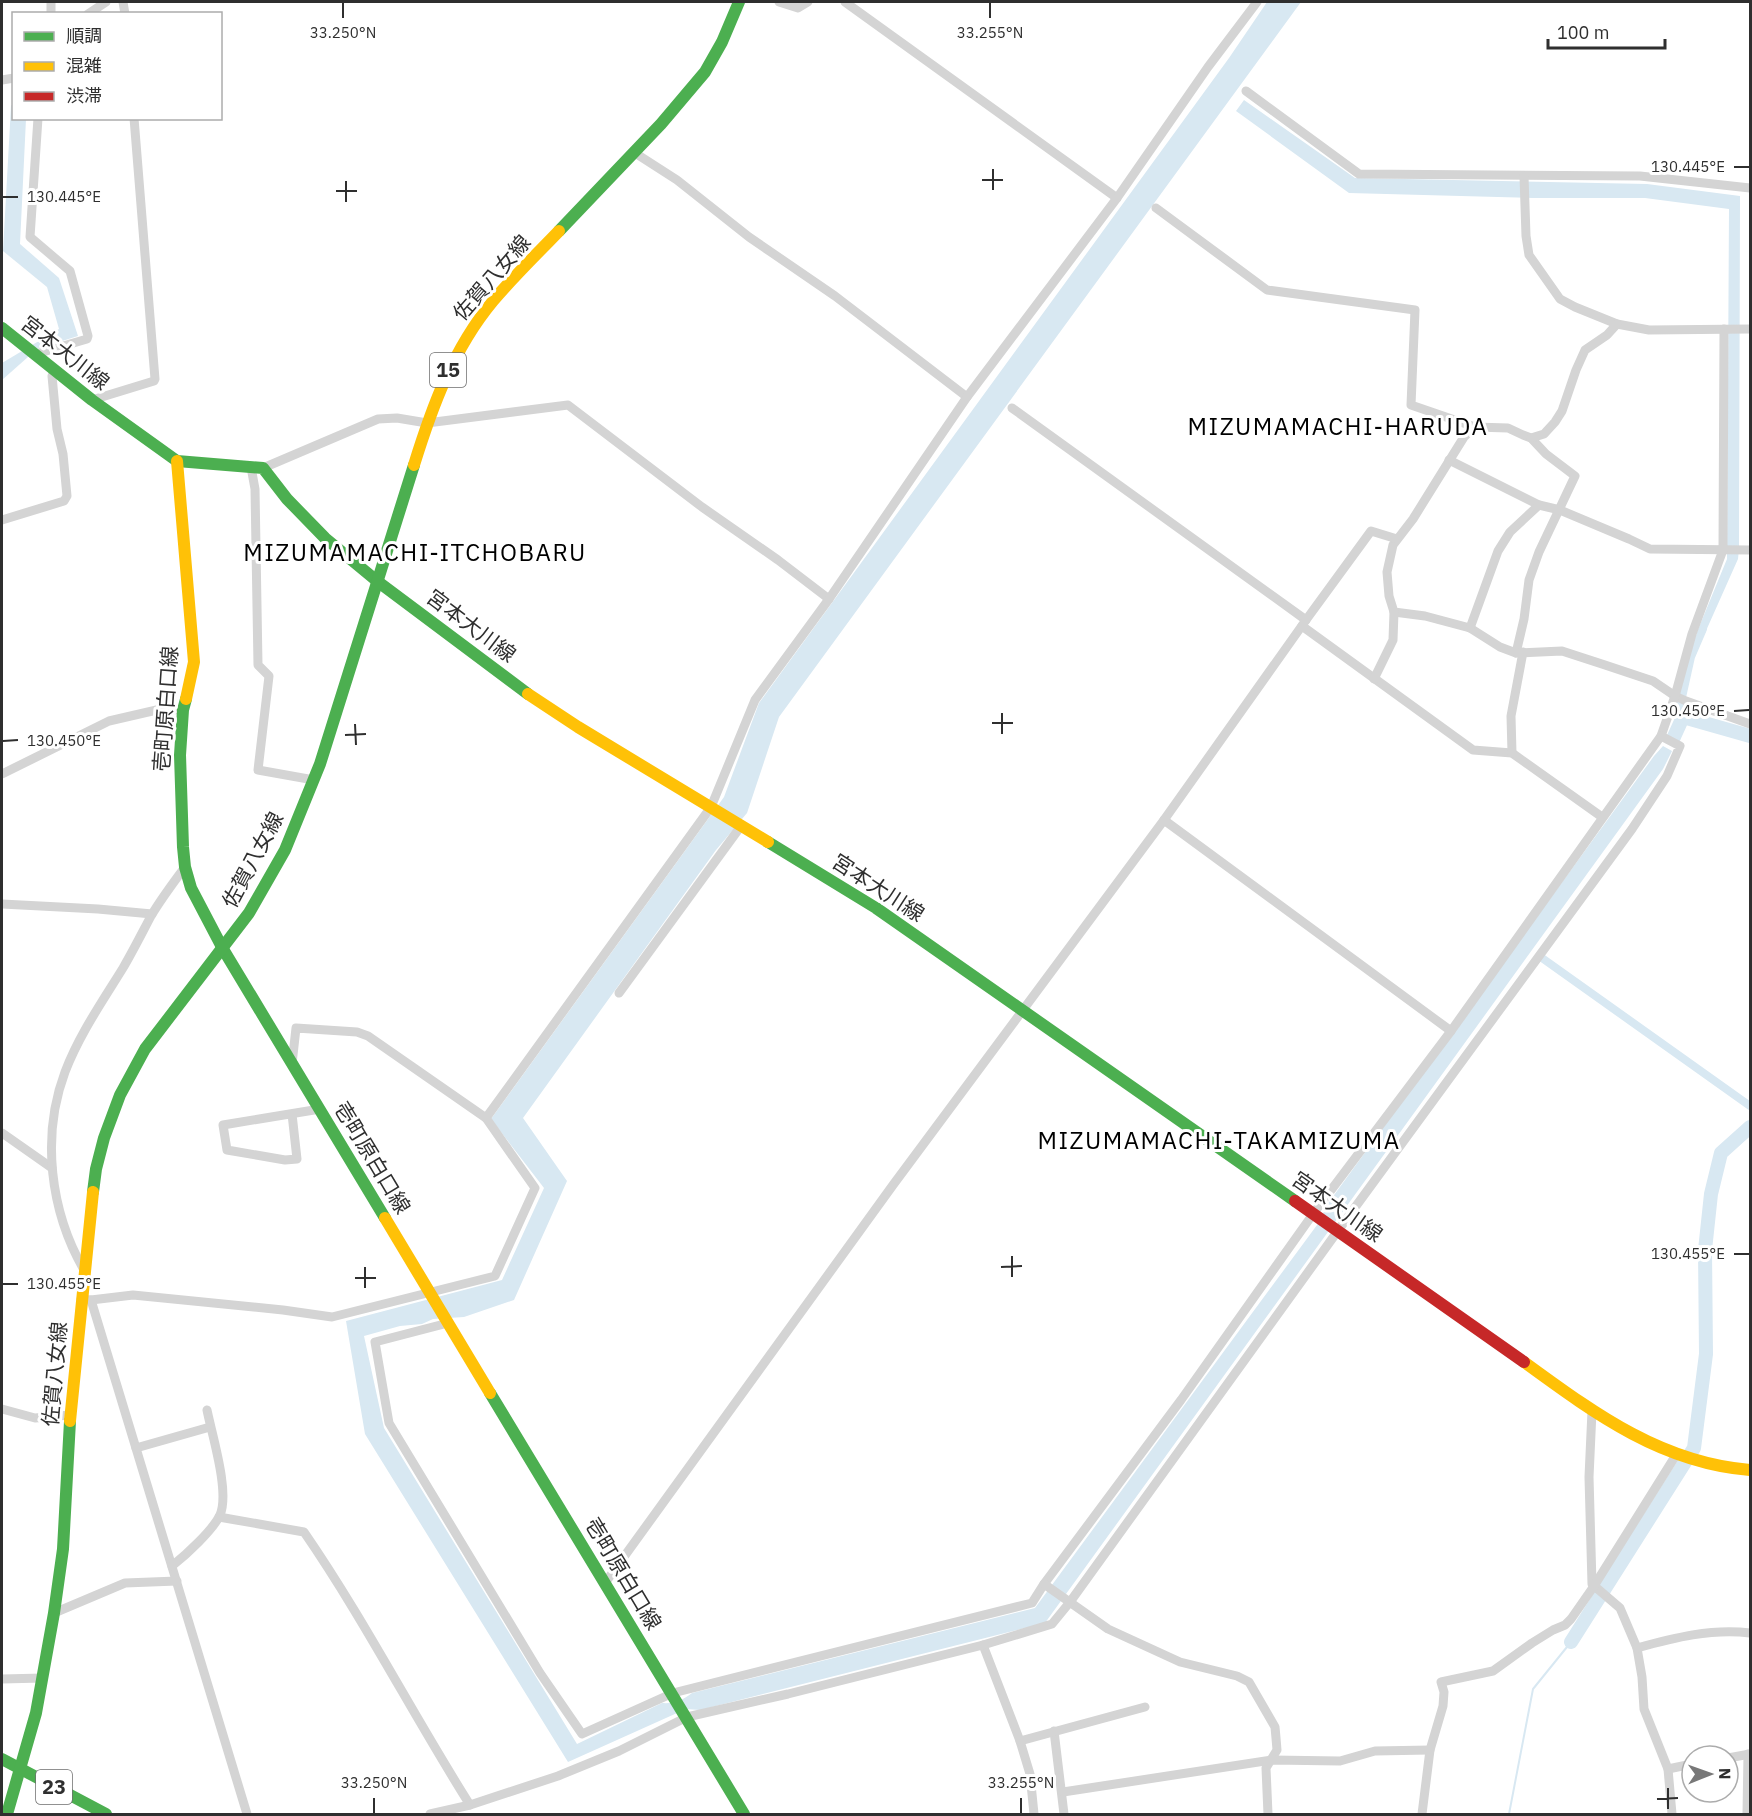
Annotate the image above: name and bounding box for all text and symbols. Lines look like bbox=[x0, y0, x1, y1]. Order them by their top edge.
legend bbox=[12, 12, 222, 120]
scale bar bbox=[1548, 12, 1665, 50]
text: 100 m bbox=[1557, 21, 1609, 44]
text: 33.250°N bbox=[310, 23, 376, 42]
text: 33.255°N bbox=[957, 23, 1023, 42]
text: 順調 bbox=[66, 24, 102, 47]
text: 混雑 bbox=[66, 54, 102, 77]
text: 渋滞 bbox=[66, 84, 102, 107]
text: 130.445°E bbox=[1651, 157, 1725, 176]
text: 130.445°E bbox=[27, 187, 101, 206]
street label: 佐賀八女線 bbox=[446, 229, 536, 326]
street label: 宮本大川線 bbox=[16, 309, 116, 396]
road number: 15 bbox=[430, 353, 466, 387]
district label: MIZUMAMACHI-HARUDA bbox=[1188, 410, 1488, 442]
district label: MIZUMAMACHI-ITCHOBARU bbox=[243, 536, 587, 568]
street label: 宮本大川線 bbox=[421, 582, 522, 668]
street label: 壱町原白口線 bbox=[147, 645, 183, 773]
text: 130.450°E bbox=[1651, 701, 1725, 720]
text: 130.450°E bbox=[27, 731, 101, 750]
street label: 佐賀八女線 bbox=[215, 807, 289, 912]
street label: 宮本大川線 bbox=[827, 847, 930, 927]
street label: 壱町原白口線 bbox=[328, 1096, 417, 1219]
district label: MIZUMAMACHI-TAKAMIZUMA bbox=[1037, 1124, 1401, 1156]
street label: 宮本大川線 bbox=[1287, 1165, 1389, 1248]
text: 130.455°E bbox=[1651, 1244, 1725, 1263]
text: 130.455°E bbox=[27, 1274, 101, 1293]
street label: 佐賀八女線 bbox=[35, 1320, 73, 1427]
street label: 壱町原白口線 bbox=[579, 1512, 668, 1635]
north arrow bbox=[1680, 1744, 1740, 1804]
text: N bbox=[1715, 1768, 1735, 1780]
road number: 23 bbox=[36, 1770, 72, 1804]
text: 33.250°N bbox=[341, 1773, 407, 1792]
text: 33.255°N bbox=[988, 1773, 1054, 1792]

